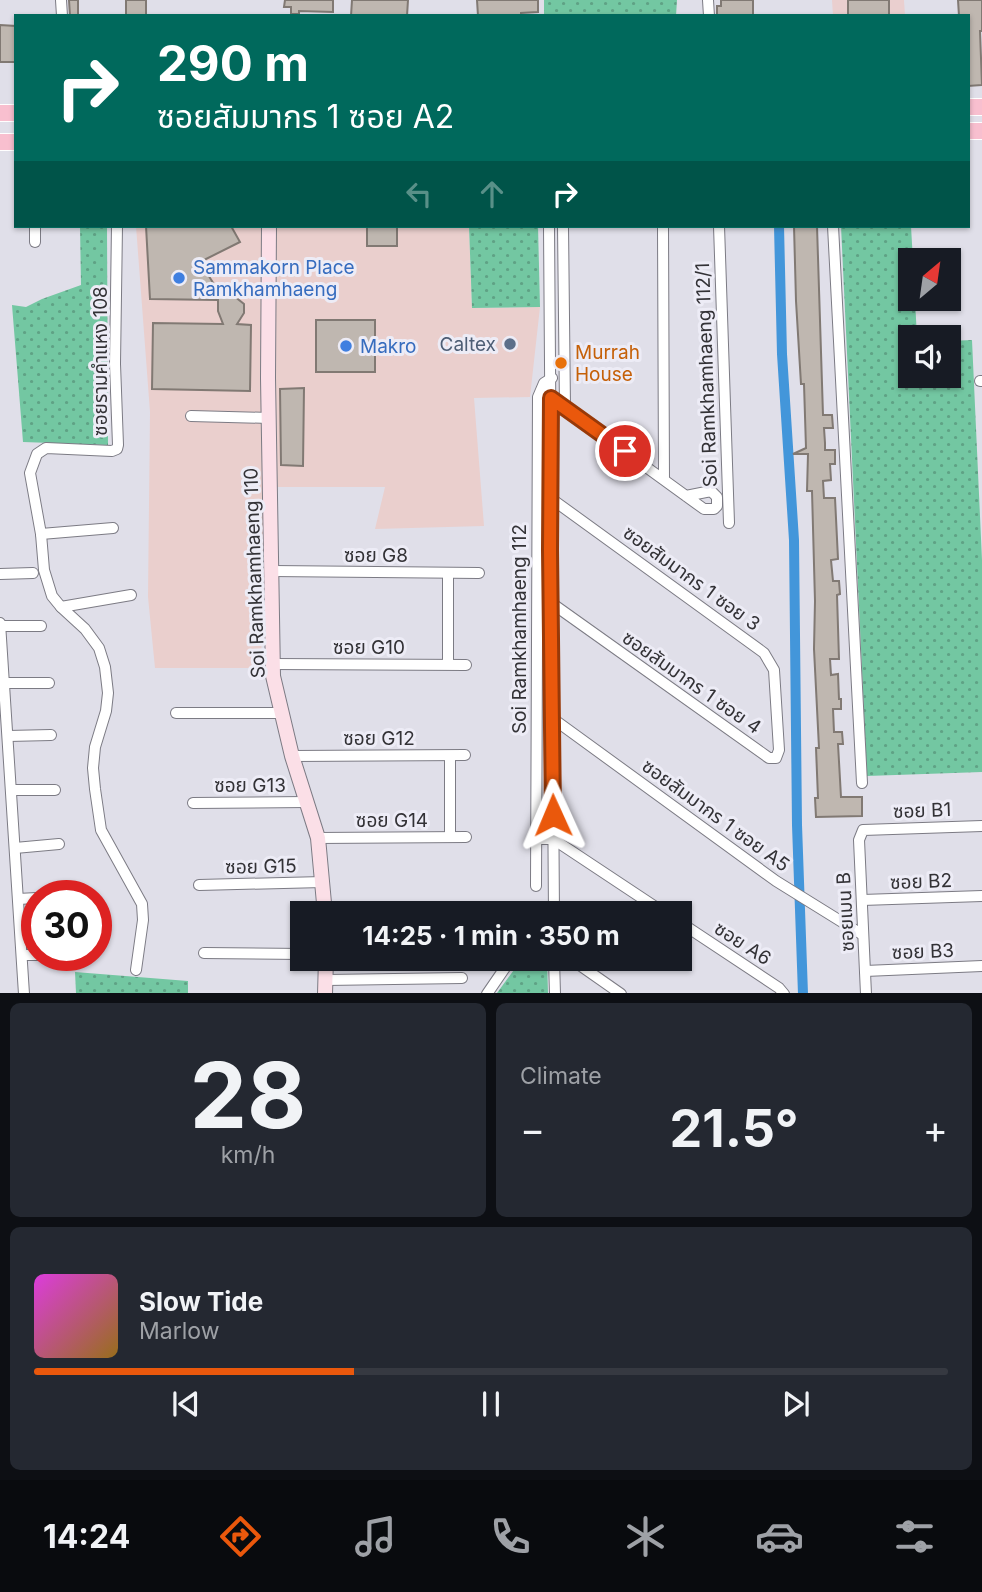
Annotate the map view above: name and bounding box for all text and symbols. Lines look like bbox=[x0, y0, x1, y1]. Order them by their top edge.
text: 290 m bbox=[157, 34, 309, 93]
icon: right bbox=[42, 42, 133, 133]
text: ซอยสัมมากร 1 ซอย A2 bbox=[157, 97, 454, 136]
icon: left bbox=[400, 175, 438, 213]
icon: ahead bbox=[473, 175, 511, 213]
icon: right bbox=[546, 175, 584, 213]
north arrow bbox=[898, 248, 961, 312]
map controls bbox=[898, 248, 961, 388]
place label: Sammakorn Place Ramkhamhaeng bbox=[193, 256, 355, 301]
street label: Soi Ramkhamhaeng 112/1 bbox=[691, 262, 722, 488]
marker: Sammakorn Place Ramkhamhaeng bbox=[171, 270, 187, 286]
street label: ซอยรามคำแหง 108 bbox=[89, 286, 112, 436]
button: sound bbox=[898, 325, 961, 388]
place label: Caltex bbox=[440, 333, 496, 356]
place label: Makro bbox=[360, 335, 417, 358]
marker: Caltex bbox=[502, 336, 518, 352]
marker: Makro bbox=[338, 338, 354, 354]
place label: Murrah House bbox=[575, 341, 640, 386]
marker: Murrah House bbox=[553, 355, 569, 371]
pin bbox=[595, 421, 655, 481]
icon: arrive bbox=[606, 432, 644, 470]
street label: Soi Ramkhamhaeng 110 bbox=[239, 467, 270, 679]
street label: ซอยสัมมากร 1 ซอย 3 bbox=[619, 521, 765, 636]
street label: Soi Ramkhamhaeng 112 bbox=[508, 524, 531, 734]
street label: ซอย G8 bbox=[344, 544, 408, 567]
street label: ซอยสัมมากร 1 ซอย 4 bbox=[618, 626, 766, 739]
street label: ซอย G10 bbox=[333, 636, 405, 659]
street label: ซอย G12 bbox=[343, 727, 415, 750]
street label: ซอยสัมมากร 1 ซอย A5 bbox=[638, 754, 794, 877]
street label: ซอย G13 bbox=[214, 774, 286, 797]
position arrow bbox=[516, 778, 590, 852]
street label: ซอย B1 bbox=[893, 798, 952, 823]
street label: ซอย G14 bbox=[356, 809, 428, 832]
street label: ซอย G15 bbox=[225, 854, 297, 879]
street label: ซอย B2 bbox=[890, 869, 952, 894]
street label: ซอยเมน B bbox=[832, 872, 859, 952]
speed limit sign: 30 bbox=[21, 880, 112, 971]
street label: ซอย A6 bbox=[710, 917, 775, 970]
text: 14:25 · 1 min · 350 m bbox=[362, 920, 620, 951]
street label: ซอย B3 bbox=[891, 939, 955, 964]
text: 28 bbox=[190, 1040, 306, 1150]
text: Climate bbox=[520, 1062, 602, 1090]
text: 21.5° bbox=[669, 1097, 799, 1160]
text: − bbox=[520, 1106, 545, 1152]
text: + bbox=[923, 1106, 948, 1152]
text: km/h bbox=[221, 1141, 275, 1169]
text: Slow Tide bbox=[139, 1286, 263, 1317]
text: Marlow bbox=[139, 1317, 219, 1345]
icon: previous bbox=[167, 1385, 205, 1423]
icon: pause bbox=[472, 1385, 510, 1423]
icon: next bbox=[777, 1385, 815, 1423]
icon: directions bbox=[216, 1512, 265, 1561]
icon: music bbox=[351, 1512, 400, 1561]
icon: phone bbox=[486, 1512, 535, 1561]
icon: climate bbox=[621, 1512, 670, 1561]
icon: car bbox=[755, 1512, 804, 1561]
icon: filters bbox=[890, 1512, 939, 1561]
text: 14:24 bbox=[43, 1517, 130, 1556]

